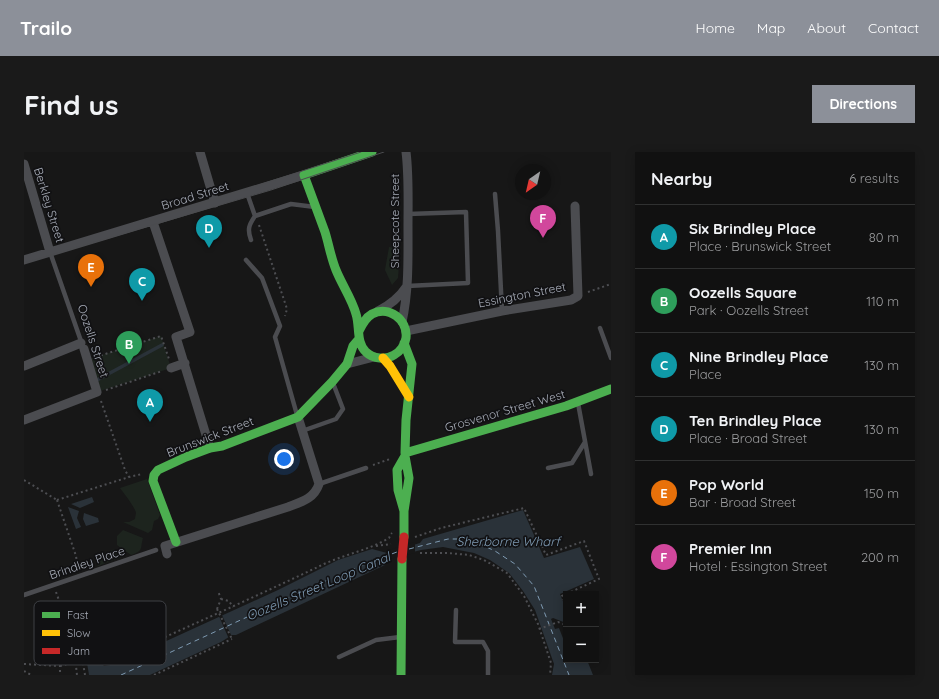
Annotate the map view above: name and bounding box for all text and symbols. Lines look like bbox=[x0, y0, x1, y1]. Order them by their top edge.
text: Trailo bbox=[20, 16, 72, 40]
text: Home bbox=[696, 19, 735, 37]
text: Map bbox=[757, 19, 785, 37]
text: About bbox=[807, 19, 846, 37]
text: Contact bbox=[868, 19, 919, 37]
button: Directions bbox=[812, 85, 915, 123]
text: Find us bbox=[24, 87, 118, 122]
north arrow bbox=[515, 164, 551, 200]
street label: Berkley Street bbox=[31, 165, 68, 244]
text: Nearby bbox=[651, 168, 712, 189]
text: 6 results bbox=[849, 170, 899, 186]
street label: Sheepcote Street bbox=[387, 174, 402, 268]
street label: Broad Street bbox=[159, 178, 231, 213]
pin: F bbox=[530, 205, 556, 238]
pin: D bbox=[196, 215, 222, 248]
text: Six Brindley Place bbox=[689, 219, 816, 238]
text: A bbox=[660, 229, 668, 245]
text: 80 m bbox=[869, 229, 899, 245]
text: Place · Brunswick Street bbox=[689, 238, 831, 254]
pin: E bbox=[78, 254, 104, 287]
pin: C bbox=[129, 268, 155, 301]
street label: Essington Street bbox=[477, 279, 567, 310]
text: Oozells Square bbox=[689, 283, 797, 302]
text: B bbox=[660, 293, 668, 309]
text: 110 m bbox=[866, 293, 899, 309]
street label: Oozells Street bbox=[75, 302, 112, 379]
text: Park · Oozells Street bbox=[689, 302, 809, 318]
pin: B bbox=[116, 331, 142, 364]
text: Nine Brindley Place bbox=[689, 347, 829, 366]
text: C bbox=[660, 357, 668, 373]
text: 130 m bbox=[864, 357, 899, 373]
text: Place bbox=[689, 366, 722, 382]
street label: Grosvenor Street West bbox=[443, 386, 567, 435]
pin: A bbox=[137, 389, 163, 422]
text: Ten Brindley Place bbox=[689, 411, 822, 430]
street label: Brunswick Street bbox=[164, 413, 256, 460]
text: D bbox=[659, 421, 669, 437]
text: 130 m bbox=[864, 421, 899, 437]
text: Place · Broad Street bbox=[689, 430, 807, 446]
your location bbox=[274, 449, 294, 469]
text: Pop World bbox=[689, 475, 764, 494]
text: E bbox=[660, 485, 668, 501]
text: 150 m bbox=[864, 485, 899, 501]
text: Bar · Broad Street bbox=[689, 494, 796, 510]
water label: Sherborne Wharf bbox=[456, 533, 562, 549]
text: Premier Inn bbox=[689, 539, 772, 558]
street label: Brindley Place bbox=[47, 543, 127, 582]
water label: Oozells Street Loop Canal bbox=[244, 548, 394, 624]
text: F bbox=[660, 549, 668, 565]
text: 200 m bbox=[861, 549, 899, 565]
text: Hotel · Essington Street bbox=[689, 558, 827, 574]
map controls bbox=[563, 591, 599, 663]
button: + bbox=[563, 591, 599, 627]
legend bbox=[34, 601, 166, 665]
text: Fast bbox=[67, 608, 89, 622]
text: Slow bbox=[67, 626, 91, 640]
button: − bbox=[563, 627, 599, 663]
text: Jam bbox=[67, 644, 90, 658]

